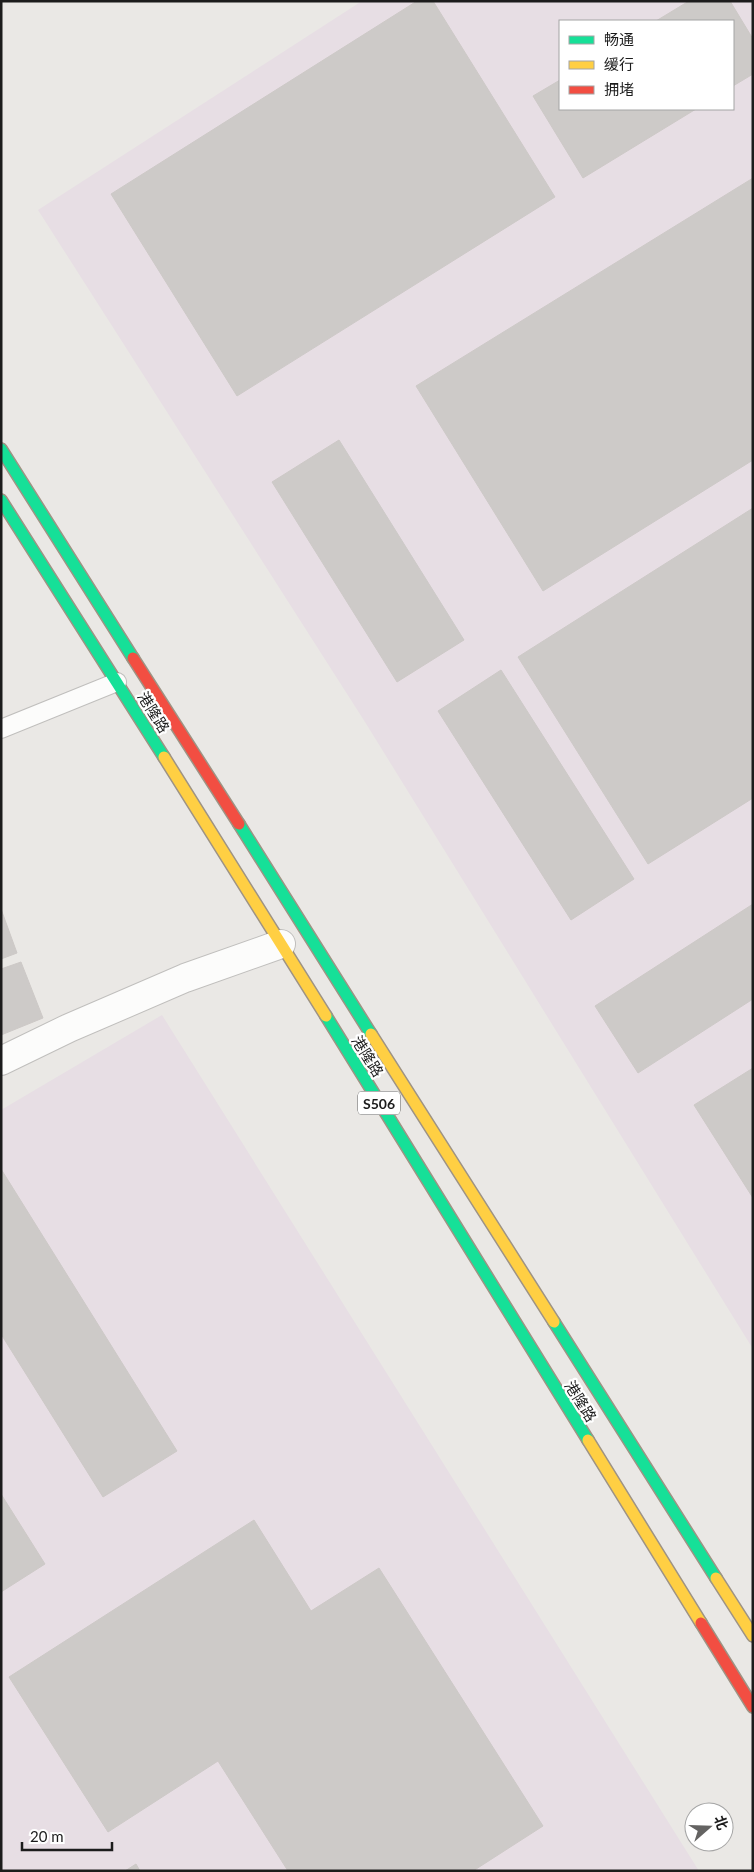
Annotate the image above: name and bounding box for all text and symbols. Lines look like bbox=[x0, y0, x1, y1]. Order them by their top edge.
legend bbox=[559, 20, 734, 110]
text: 畅通 bbox=[604, 30, 634, 48]
text: 缓行 bbox=[604, 55, 634, 73]
text: 拥堵 bbox=[604, 80, 634, 98]
street label: 港隆路 bbox=[134, 688, 174, 736]
street label: 港隆路 bbox=[348, 1032, 388, 1080]
road number: S506 bbox=[358, 1092, 400, 1114]
street label: 港隆路 bbox=[561, 1377, 601, 1425]
north arrow bbox=[684, 1802, 734, 1852]
text: 北 bbox=[711, 1813, 732, 1832]
scale bar bbox=[22, 1820, 112, 1852]
text: 20 m bbox=[30, 1827, 64, 1845]

